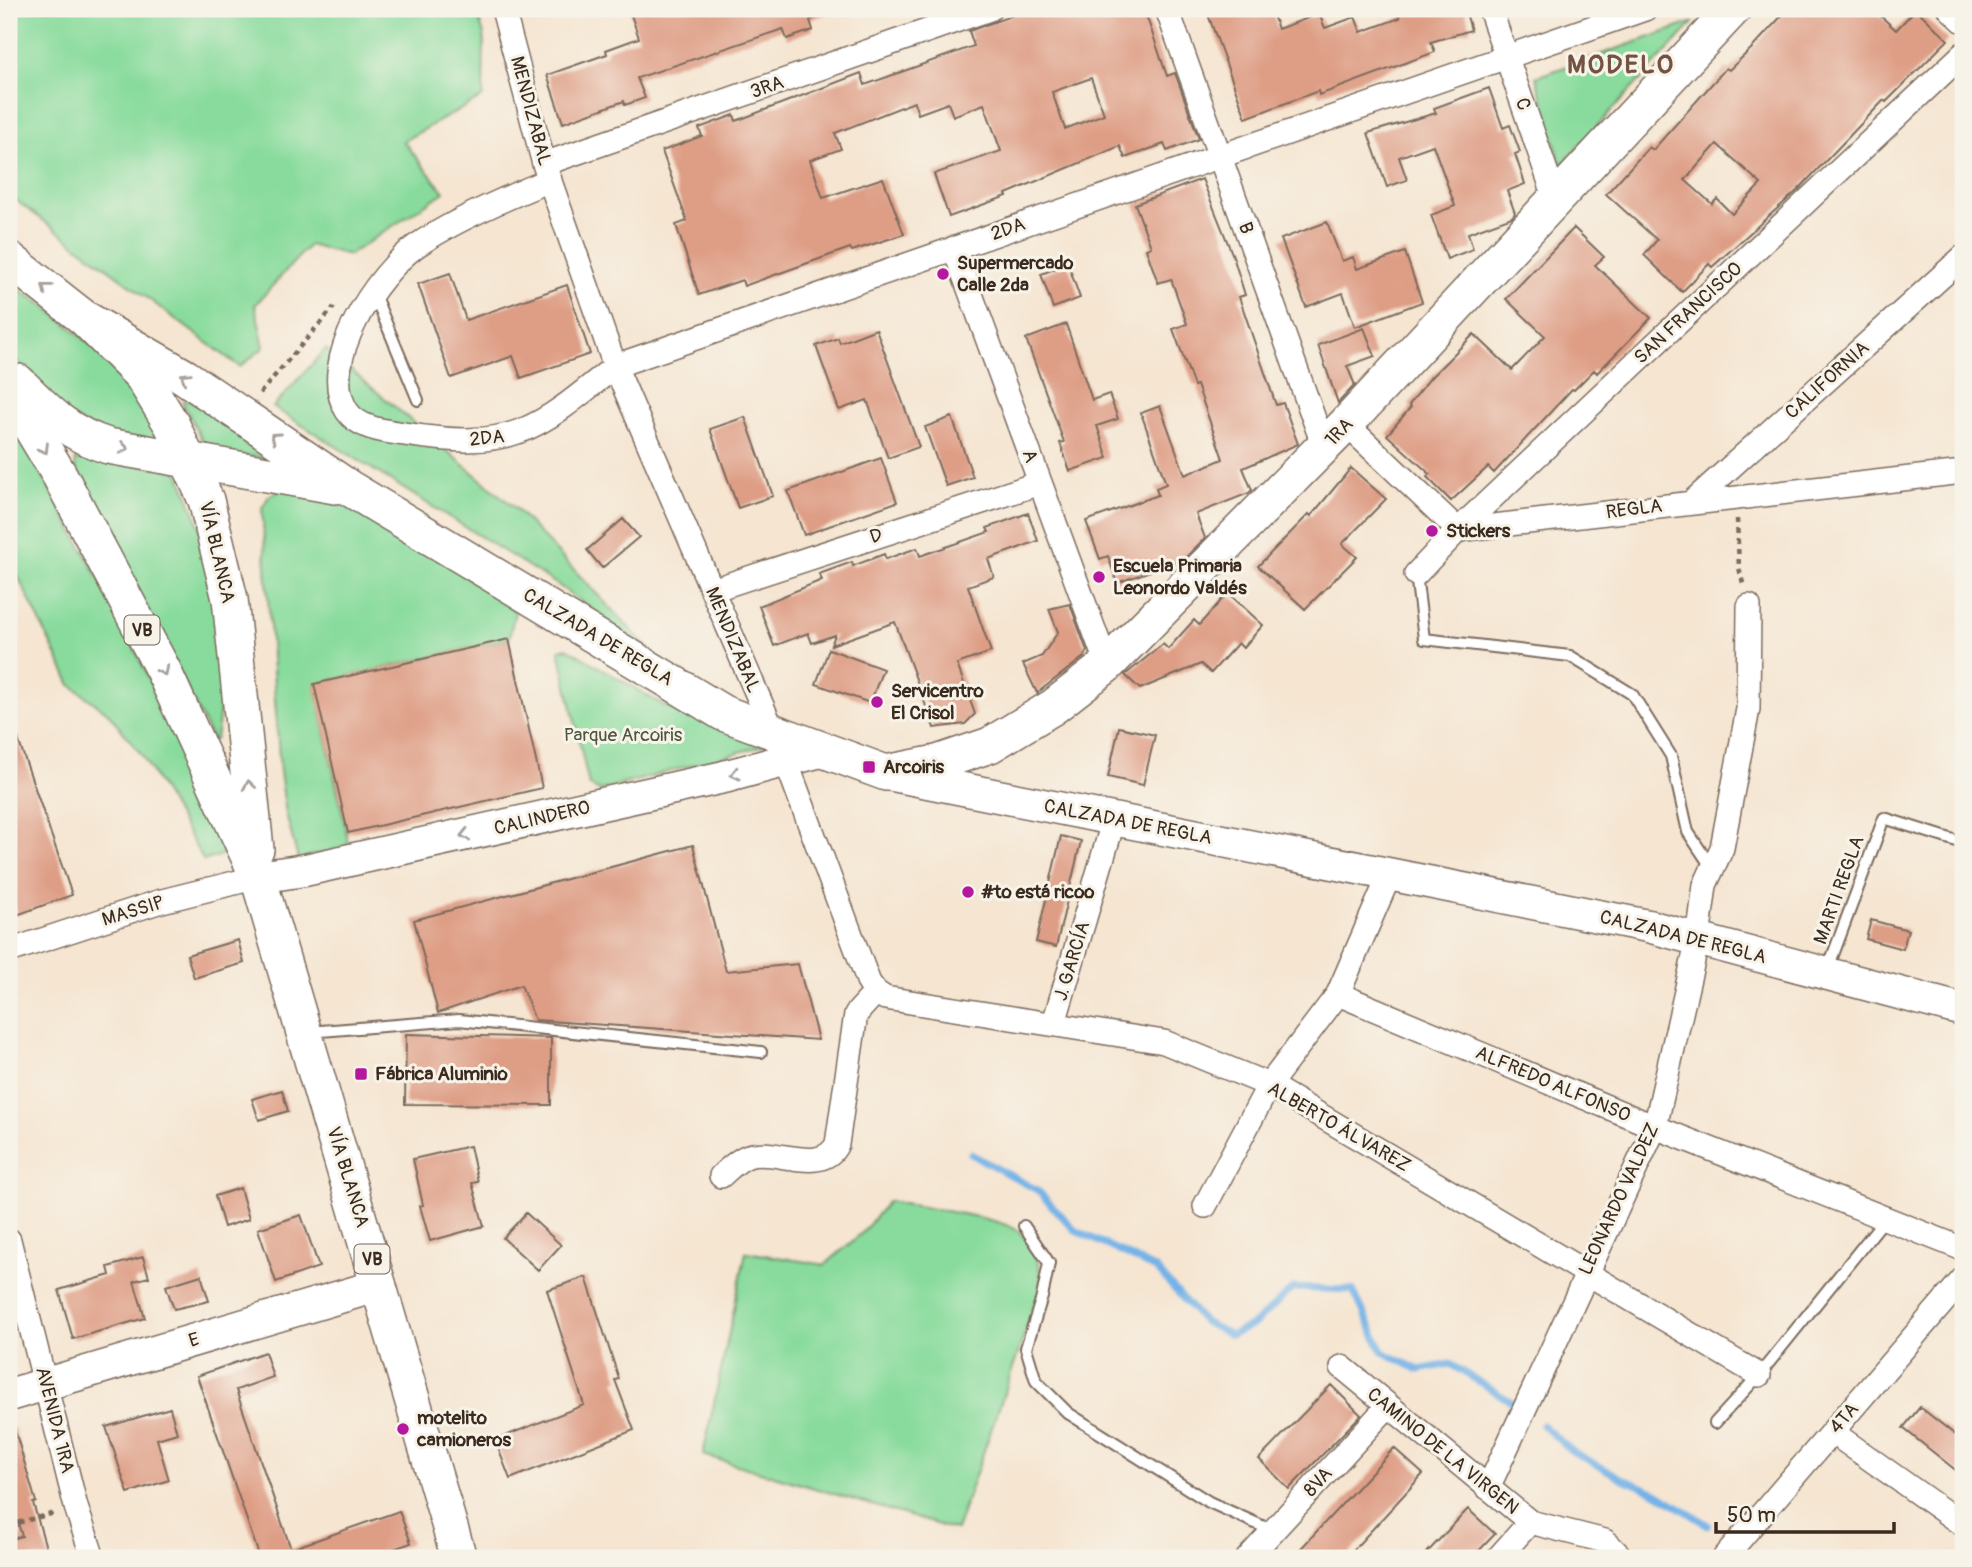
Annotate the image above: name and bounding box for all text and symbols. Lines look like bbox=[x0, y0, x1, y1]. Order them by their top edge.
district label: MODELO bbox=[1567, 49, 1675, 81]
street label: MENDIZABAL bbox=[505, 54, 557, 168]
street label: 3RA bbox=[747, 70, 787, 104]
street label: C bbox=[1510, 95, 1536, 113]
street label: 2DA bbox=[988, 212, 1028, 246]
street label: B bbox=[1233, 219, 1259, 237]
place label: Supermercado Calle 2da bbox=[957, 251, 1074, 297]
street label: SAN FRANCISCO bbox=[1629, 257, 1747, 369]
marker: Supermercado Calle 2da bbox=[935, 266, 951, 282]
one-way arrow bbox=[42, 284, 54, 297]
street label: CALIFORNIA bbox=[1780, 336, 1874, 424]
one-way arrow bbox=[179, 372, 192, 385]
street label: 1RA bbox=[1320, 413, 1358, 451]
street label: 2DA bbox=[468, 424, 506, 452]
one-way arrow bbox=[270, 433, 283, 445]
one-way arrow bbox=[118, 440, 130, 455]
one-way arrow bbox=[35, 442, 48, 455]
street label: A bbox=[1017, 446, 1043, 466]
street label: REGLA bbox=[1604, 494, 1664, 524]
street label: VÍA BLANCA bbox=[194, 499, 240, 605]
place label: Stickers bbox=[1446, 519, 1511, 543]
street label: D bbox=[867, 523, 885, 549]
marker: Stickers bbox=[1424, 523, 1440, 539]
place label: Escuela Primaria Leonordo Valdés bbox=[1113, 554, 1247, 600]
marker: Escuela Primaria Leonordo Valdés bbox=[1091, 569, 1107, 585]
street label: CALZADA DE REGLA bbox=[519, 583, 677, 691]
street label: MENDIZABAL bbox=[700, 583, 766, 697]
road number: VB bbox=[124, 616, 160, 644]
one-way arrow bbox=[155, 664, 169, 676]
place label: Servicentro El Crisol bbox=[891, 679, 984, 725]
marker: Servicentro El Crisol bbox=[869, 694, 885, 710]
park label: Parque Arcoiris bbox=[564, 723, 683, 747]
place label: Arcoiris bbox=[883, 755, 945, 779]
marker: Arcoiris bbox=[861, 759, 877, 775]
one-way arrow bbox=[729, 766, 741, 780]
one-way arrow bbox=[241, 779, 256, 791]
street label: CALZADA DE REGLA bbox=[1042, 794, 1214, 850]
street label: CALINDERO bbox=[492, 795, 592, 841]
one-way arrow bbox=[459, 826, 471, 841]
street label: MARTI REGLA bbox=[1808, 833, 1870, 947]
place label: #to está ricoo bbox=[981, 880, 1095, 904]
marker: #to está ricoo bbox=[960, 884, 976, 900]
street label: MASSIP bbox=[99, 890, 167, 932]
street label: CALZADA DE REGLA bbox=[1597, 905, 1769, 969]
street label: J. GARCÍA bbox=[1049, 918, 1095, 1004]
street label: ALFREDO ALFONSO bbox=[1472, 1041, 1634, 1127]
place label: Fábrica Aluminio bbox=[375, 1062, 508, 1086]
marker: Fábrica Aluminio bbox=[353, 1066, 369, 1082]
street label: ALBERTO ÁLVAREZ bbox=[1263, 1076, 1415, 1178]
street label: LEONARDO VALDEZ bbox=[1573, 1119, 1665, 1279]
street label: VÍA BLANCA bbox=[321, 1124, 375, 1230]
road number: VB bbox=[354, 1244, 390, 1274]
street label: E bbox=[186, 1327, 202, 1353]
street label: AVENIDA 1RA bbox=[30, 1364, 80, 1476]
street label: CAMINO DE LA VIRGEN bbox=[1362, 1382, 1524, 1520]
street label: 4TA bbox=[1824, 1398, 1864, 1438]
place label: motelito camioneros bbox=[416, 1406, 511, 1452]
marker: motelito camioneros bbox=[395, 1421, 411, 1437]
street label: 8VA bbox=[1298, 1462, 1338, 1502]
scale bar bbox=[1716, 1490, 1895, 1534]
text: 50 m bbox=[1727, 1502, 1776, 1529]

